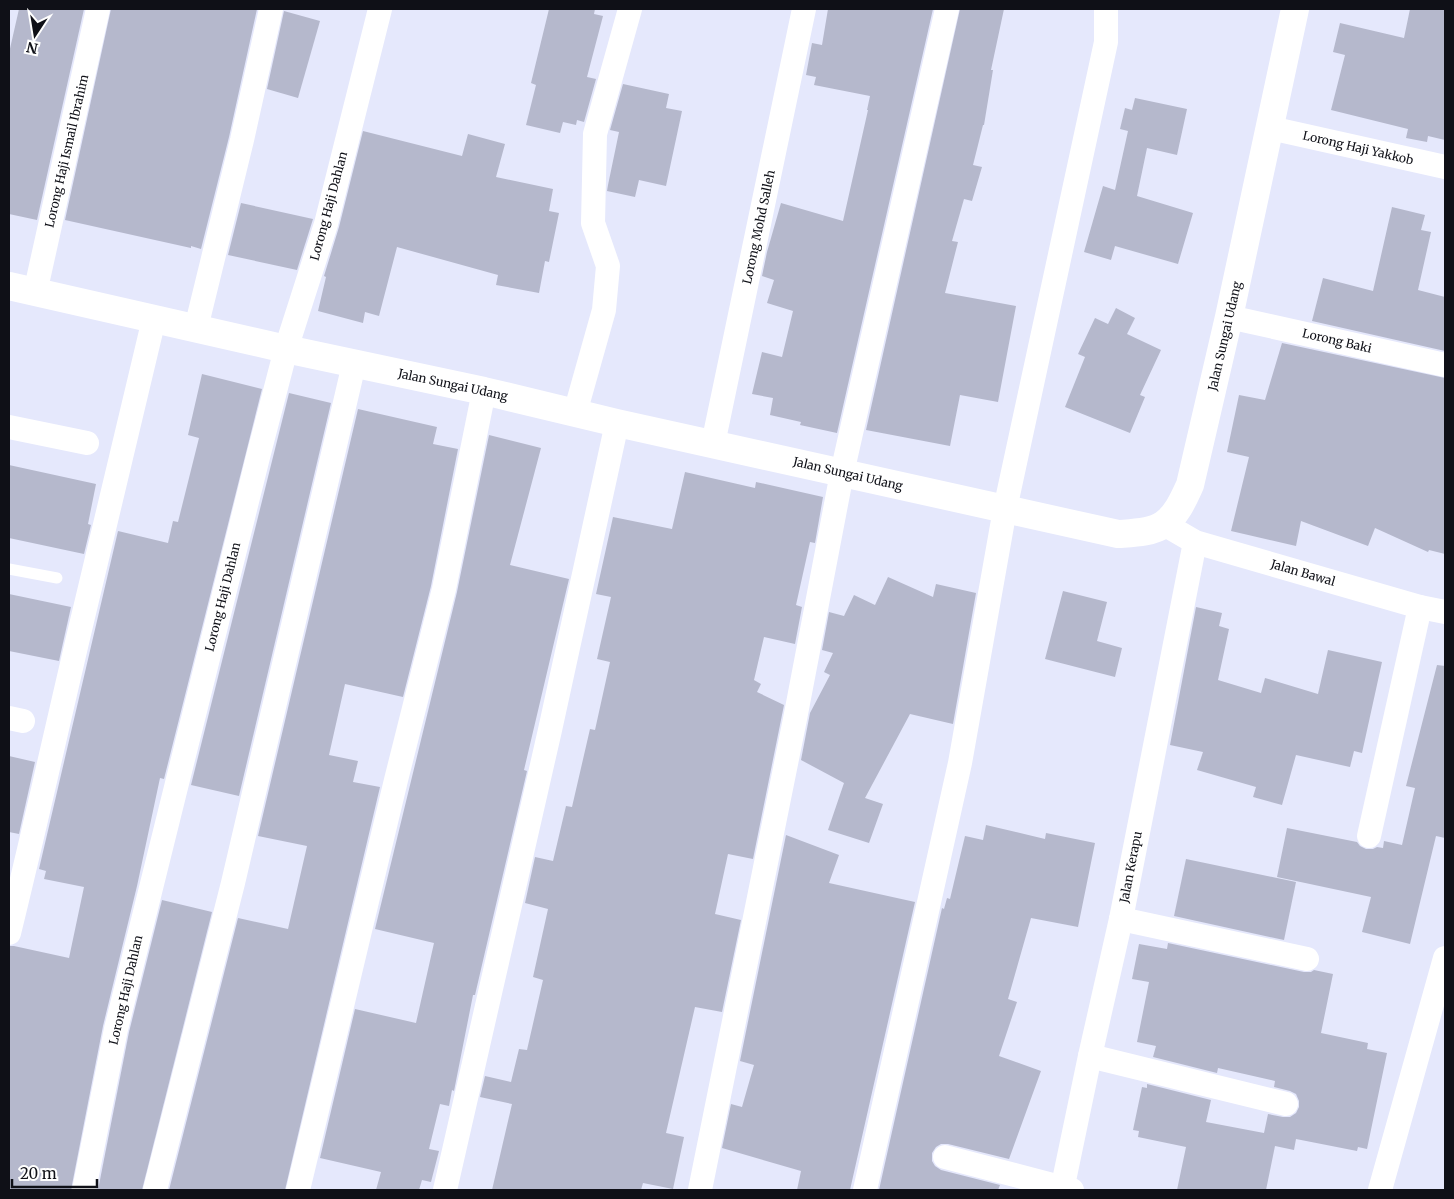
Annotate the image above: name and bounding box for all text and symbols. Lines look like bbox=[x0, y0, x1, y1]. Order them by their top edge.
north arrow bbox=[10, 10, 60, 60]
text: N bbox=[25, 38, 40, 58]
street label: Lorong Haji Ismail Ibrahim bbox=[42, 73, 91, 229]
street label: Lorong Haji Yakkob bbox=[1301, 127, 1415, 168]
street label: Lorong Haji Dahlan bbox=[307, 150, 350, 262]
street label: Lorong Mohd Salleh bbox=[739, 168, 778, 285]
street label: Jalan Sungai Udang bbox=[1204, 279, 1245, 393]
street label: Lorong Baki bbox=[1301, 325, 1373, 356]
street label: Jalan Sungai Udang bbox=[396, 365, 510, 404]
street label: Jalan Sungai Udang bbox=[791, 453, 905, 494]
street label: Lorong Haji Dahlan bbox=[202, 541, 243, 653]
street label: Jalan Bawal bbox=[1268, 556, 1337, 589]
street label: Jalan Kerapu bbox=[1116, 829, 1145, 905]
street label: Lorong Haji Dahlan bbox=[106, 934, 145, 1046]
scale bar bbox=[12, 1156, 98, 1188]
text: 20 m bbox=[20, 1164, 57, 1183]

